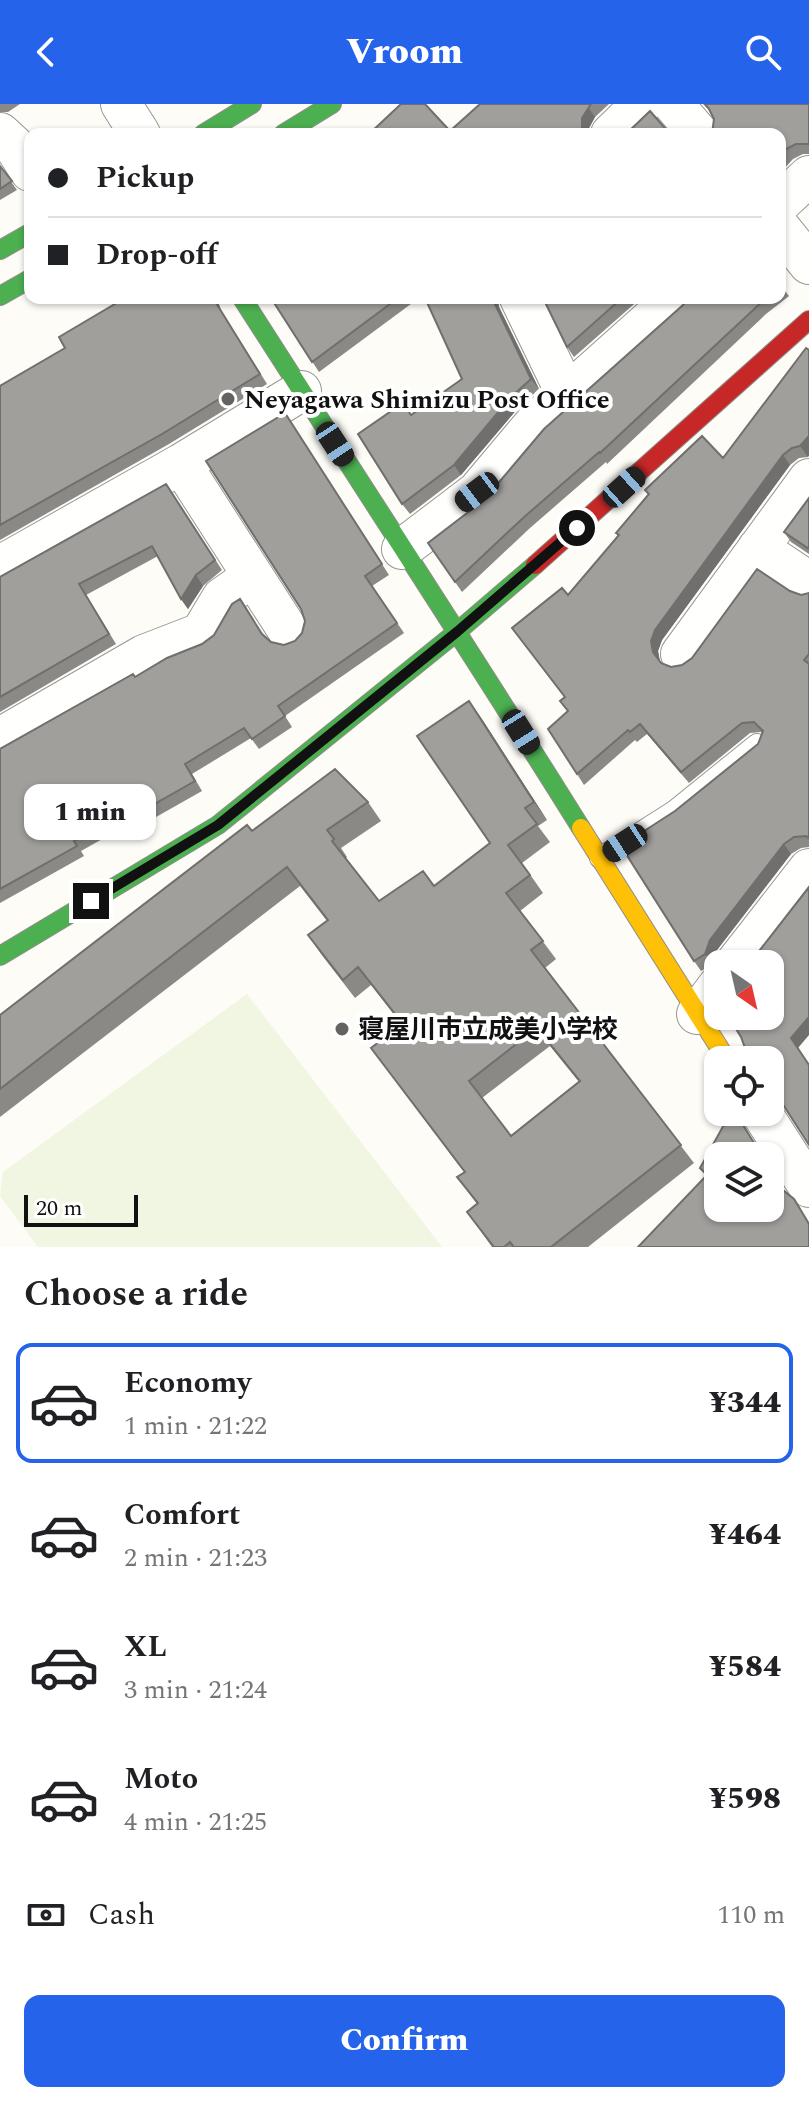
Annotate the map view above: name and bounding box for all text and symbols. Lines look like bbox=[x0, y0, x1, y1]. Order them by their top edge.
text: Vroom bbox=[346, 25, 463, 80]
icon: back bbox=[24, 30, 68, 74]
icon: search bbox=[741, 30, 785, 74]
text: Pickup bbox=[96, 155, 194, 201]
text: Drop-off bbox=[96, 232, 217, 278]
place label: Neyagawa Shimizu Post Office bbox=[244, 380, 610, 420]
marker: Neyagawa Shimizu Post Office bbox=[219, 390, 237, 408]
car bbox=[312, 417, 358, 471]
car bbox=[598, 462, 650, 512]
car bbox=[451, 468, 503, 516]
route start bbox=[559, 510, 595, 546]
car bbox=[498, 705, 544, 759]
callout: 1 min bbox=[25, 785, 157, 841]
text: 1 min bbox=[54, 792, 126, 832]
car bbox=[598, 820, 652, 866]
route end bbox=[73, 883, 109, 919]
north arrow bbox=[704, 950, 784, 1030]
map controls bbox=[704, 950, 784, 1222]
place label: 寝屋川市立成美小学校 bbox=[358, 1010, 618, 1050]
marker: 寝屋川市立成美小学校 bbox=[333, 1020, 351, 1038]
button: locate bbox=[704, 1046, 784, 1126]
button: layers bbox=[704, 1142, 784, 1222]
scale bar bbox=[24, 1191, 138, 1227]
text: 20 m bbox=[36, 1192, 82, 1225]
text: Choose a ride bbox=[24, 1267, 248, 1322]
text: Economy bbox=[124, 1360, 251, 1406]
icon: car bbox=[28, 1367, 100, 1439]
text: ¥344 bbox=[709, 1380, 781, 1426]
text: 1 min · 21:22 bbox=[124, 1406, 267, 1446]
text: Comfort bbox=[124, 1492, 240, 1538]
icon: car bbox=[28, 1499, 100, 1571]
text: ¥464 bbox=[709, 1512, 781, 1558]
text: 2 min · 21:23 bbox=[124, 1538, 267, 1578]
text: XL bbox=[124, 1624, 167, 1670]
icon: car bbox=[28, 1631, 100, 1703]
text: ¥584 bbox=[709, 1644, 781, 1690]
text: 3 min · 21:24 bbox=[124, 1670, 267, 1710]
text: Moto bbox=[124, 1756, 198, 1802]
icon: car bbox=[28, 1763, 100, 1835]
text: ¥598 bbox=[709, 1776, 781, 1822]
text: 4 min · 21:25 bbox=[124, 1802, 267, 1842]
text: Cash bbox=[88, 1892, 155, 1938]
icon: cash bbox=[24, 1893, 68, 1937]
text: 110 m bbox=[717, 1895, 785, 1935]
button: Confirm bbox=[24, 1995, 785, 2087]

